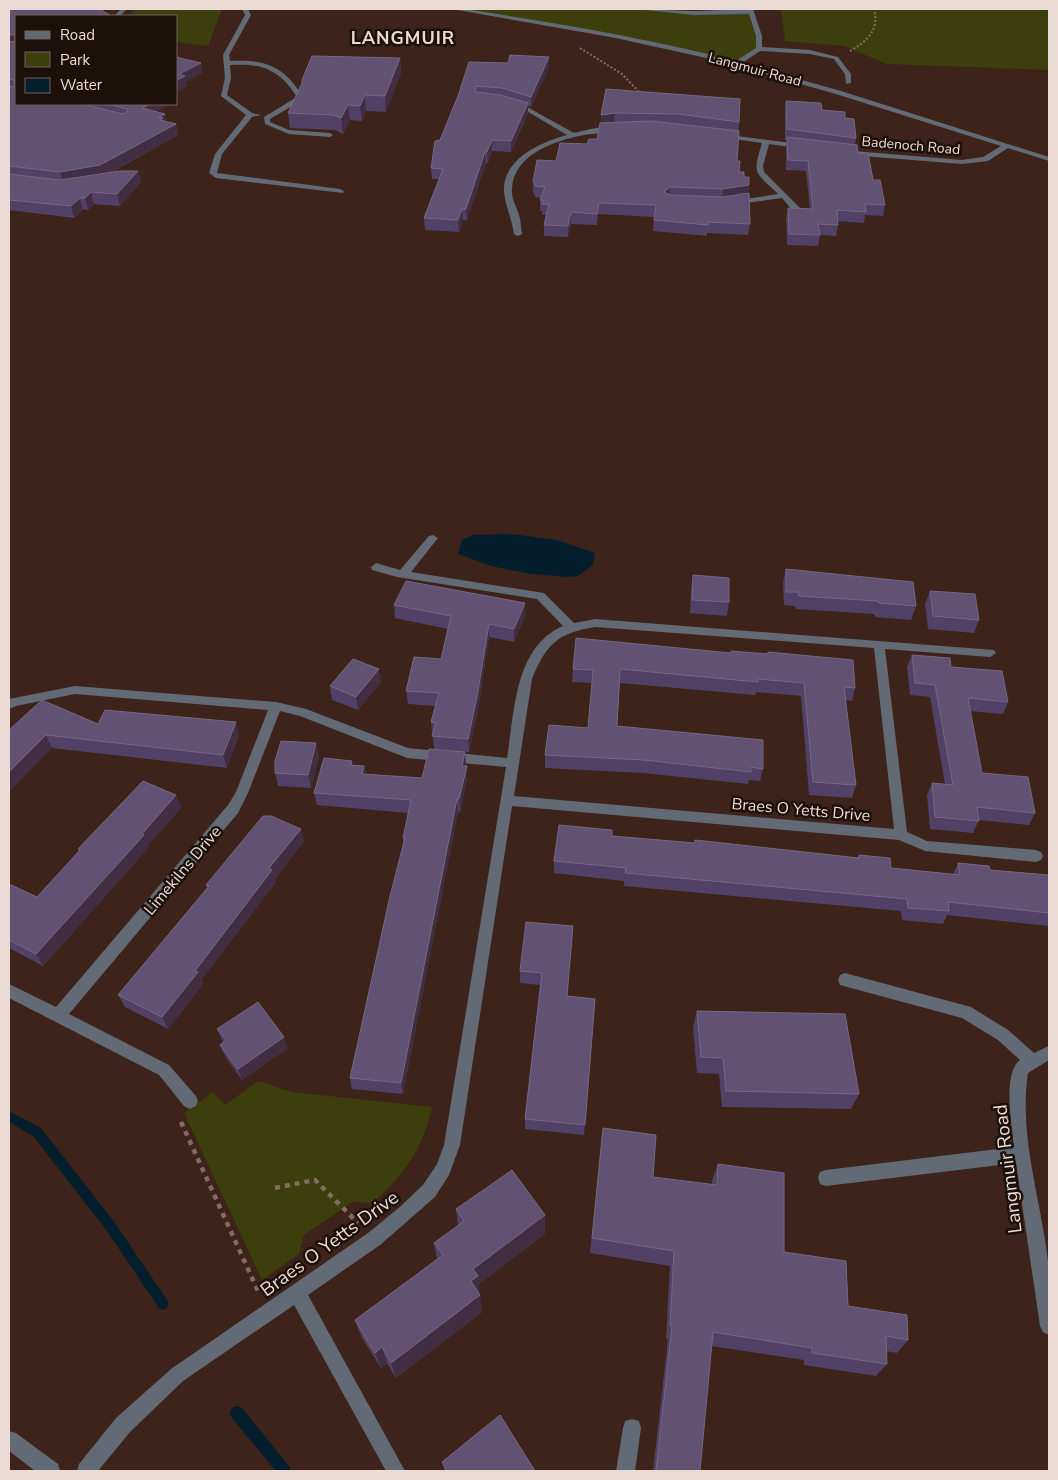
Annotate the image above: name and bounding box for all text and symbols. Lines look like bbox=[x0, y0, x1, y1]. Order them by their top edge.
legend bbox=[15, 15, 178, 105]
text: Road bbox=[60, 25, 95, 45]
district label: LANGMUIR bbox=[351, 26, 455, 50]
street label: Langmuir Road bbox=[706, 48, 803, 91]
text: Park bbox=[60, 50, 90, 70]
text: Water bbox=[60, 75, 103, 95]
street label: Badenoch Road bbox=[861, 132, 961, 159]
street label: Braes O Yetts Drive bbox=[731, 793, 871, 827]
street label: Limekilns Drive bbox=[139, 821, 227, 920]
street label: Langmuir Road bbox=[987, 1103, 1029, 1235]
street label: Braes O Yetts Drive bbox=[255, 1185, 404, 1303]

